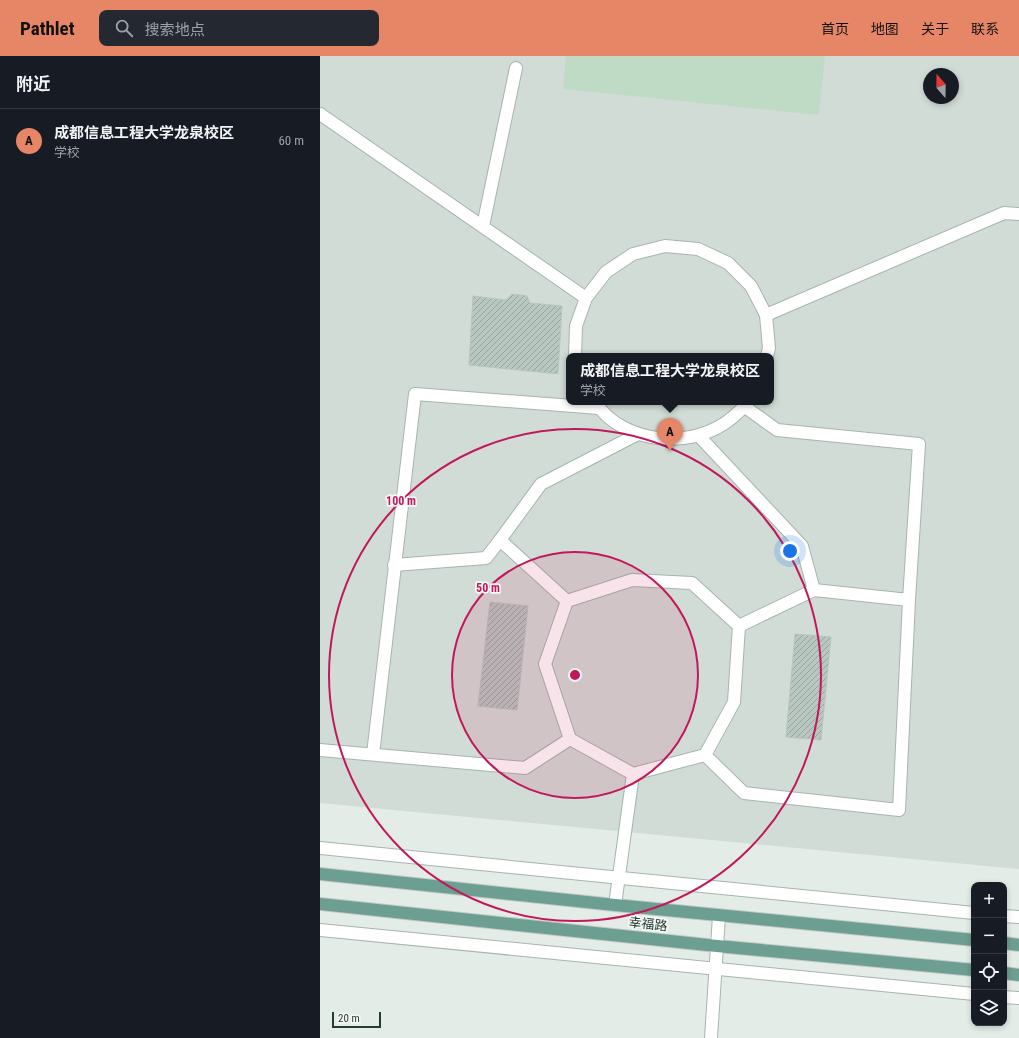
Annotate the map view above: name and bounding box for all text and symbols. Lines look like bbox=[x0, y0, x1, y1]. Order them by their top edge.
search box bbox=[99, 10, 379, 46]
text: Pathlet bbox=[20, 17, 75, 40]
icon: search bbox=[113, 17, 135, 39]
text: 搜索地点 bbox=[145, 21, 205, 39]
text: 首页 bbox=[821, 21, 849, 37]
text: 地图 bbox=[871, 21, 899, 37]
text: 关于 bbox=[921, 21, 949, 37]
text: 联系 bbox=[971, 21, 999, 37]
north arrow bbox=[923, 68, 959, 104]
text: 附近 bbox=[16, 74, 50, 94]
text: 成都信息工程大学龙泉校区 bbox=[54, 124, 234, 142]
text: A bbox=[25, 133, 33, 148]
text: 60 m bbox=[278, 133, 304, 148]
text: 学校 bbox=[54, 145, 80, 160]
popup bbox=[566, 353, 774, 405]
text: 成都信息工程大学龙泉校区 bbox=[580, 362, 760, 380]
text: 学校 bbox=[580, 383, 606, 398]
pin: A bbox=[657, 418, 683, 451]
text: 100 m bbox=[386, 494, 416, 508]
your location bbox=[780, 541, 800, 561]
text: 50 m bbox=[476, 581, 500, 595]
centre of rings bbox=[568, 668, 582, 682]
map controls bbox=[971, 882, 1007, 1026]
button: + bbox=[971, 882, 1007, 918]
street label: 幸福路 bbox=[628, 915, 668, 933]
button: − bbox=[971, 918, 1007, 954]
button: locate bbox=[971, 954, 1007, 990]
button: layers bbox=[971, 990, 1007, 1026]
scale bar bbox=[332, 1010, 381, 1029]
text: 20 m bbox=[338, 1012, 360, 1025]

